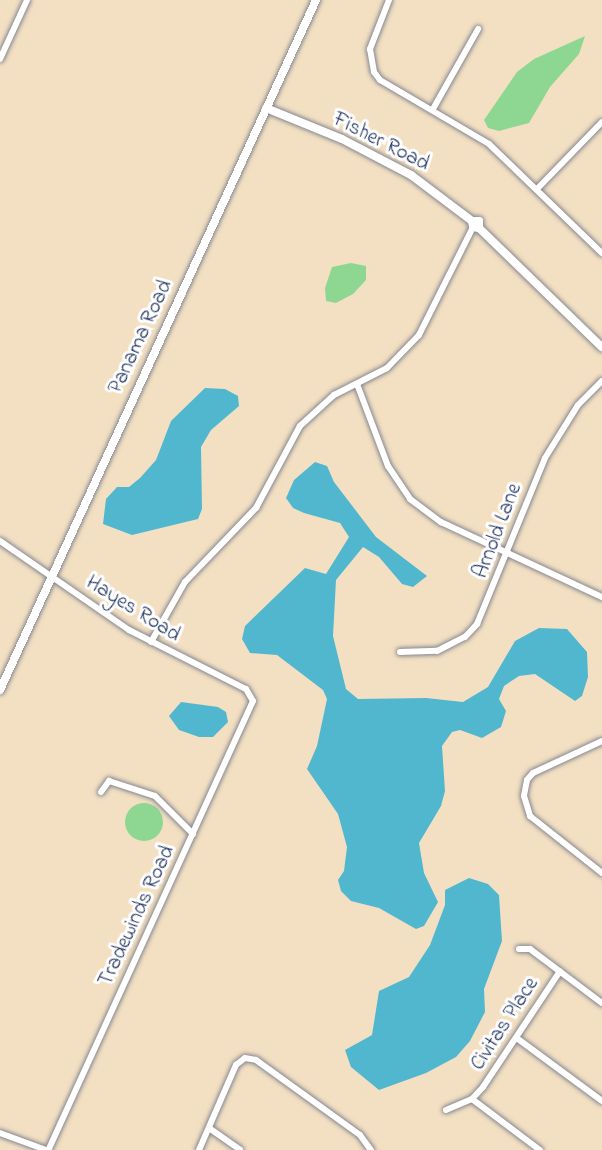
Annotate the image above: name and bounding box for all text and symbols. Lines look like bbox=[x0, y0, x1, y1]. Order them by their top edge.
street label: Fisher Road bbox=[329, 107, 433, 177]
street label: Panama Road bbox=[104, 276, 178, 398]
street label: Arnold Lane bbox=[468, 480, 528, 582]
street label: Hayes Road bbox=[81, 570, 185, 648]
street label: Tradewinds Road bbox=[93, 842, 181, 990]
street label: Civitas Place bbox=[466, 973, 544, 1075]

